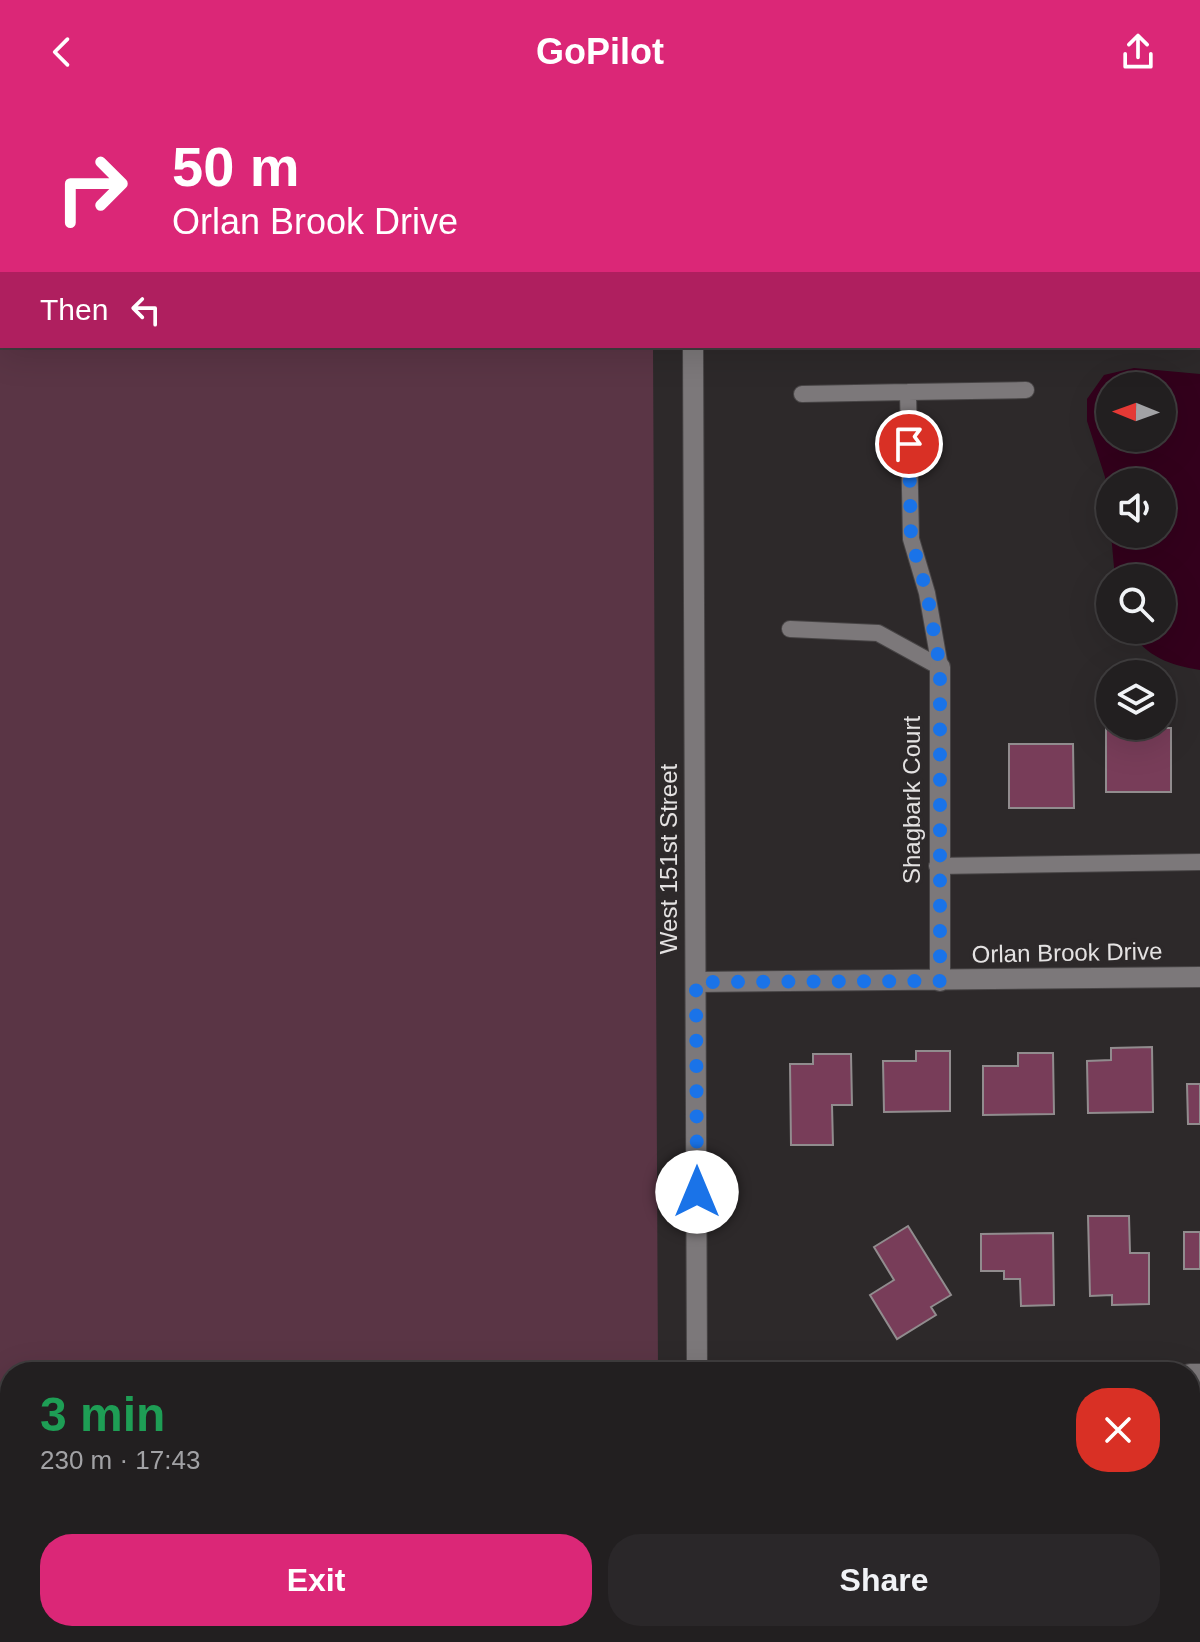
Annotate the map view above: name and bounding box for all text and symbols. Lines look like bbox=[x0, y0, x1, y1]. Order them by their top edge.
icon: back bbox=[40, 30, 84, 74]
icon: share bbox=[1116, 30, 1160, 74]
text: GoPilot bbox=[536, 31, 664, 72]
text: 50 m bbox=[172, 135, 300, 198]
icon: right bbox=[40, 136, 144, 240]
text: Orlan Brook Drive bbox=[172, 201, 458, 242]
icon: left bbox=[124, 288, 168, 332]
text: Then bbox=[40, 293, 108, 326]
north arrow bbox=[1096, 372, 1176, 452]
map controls bbox=[1096, 372, 1176, 740]
pin bbox=[875, 410, 943, 478]
icon: arrive bbox=[887, 422, 931, 466]
button: sound bbox=[1096, 468, 1176, 548]
button: search bbox=[1096, 564, 1176, 644]
button: layers bbox=[1096, 660, 1176, 740]
street label: Shagbark Court bbox=[898, 716, 925, 884]
street label: West 151st Street bbox=[655, 764, 682, 954]
street label: Orlan Brook Drive bbox=[971, 937, 1163, 968]
position arrow bbox=[655, 1150, 739, 1234]
text: 3 min bbox=[40, 1388, 165, 1441]
button: close bbox=[1076, 1388, 1160, 1472]
text: 230 m · 17:43 bbox=[40, 1445, 200, 1475]
button: Exit bbox=[40, 1534, 592, 1626]
button: Share bbox=[608, 1534, 1160, 1626]

